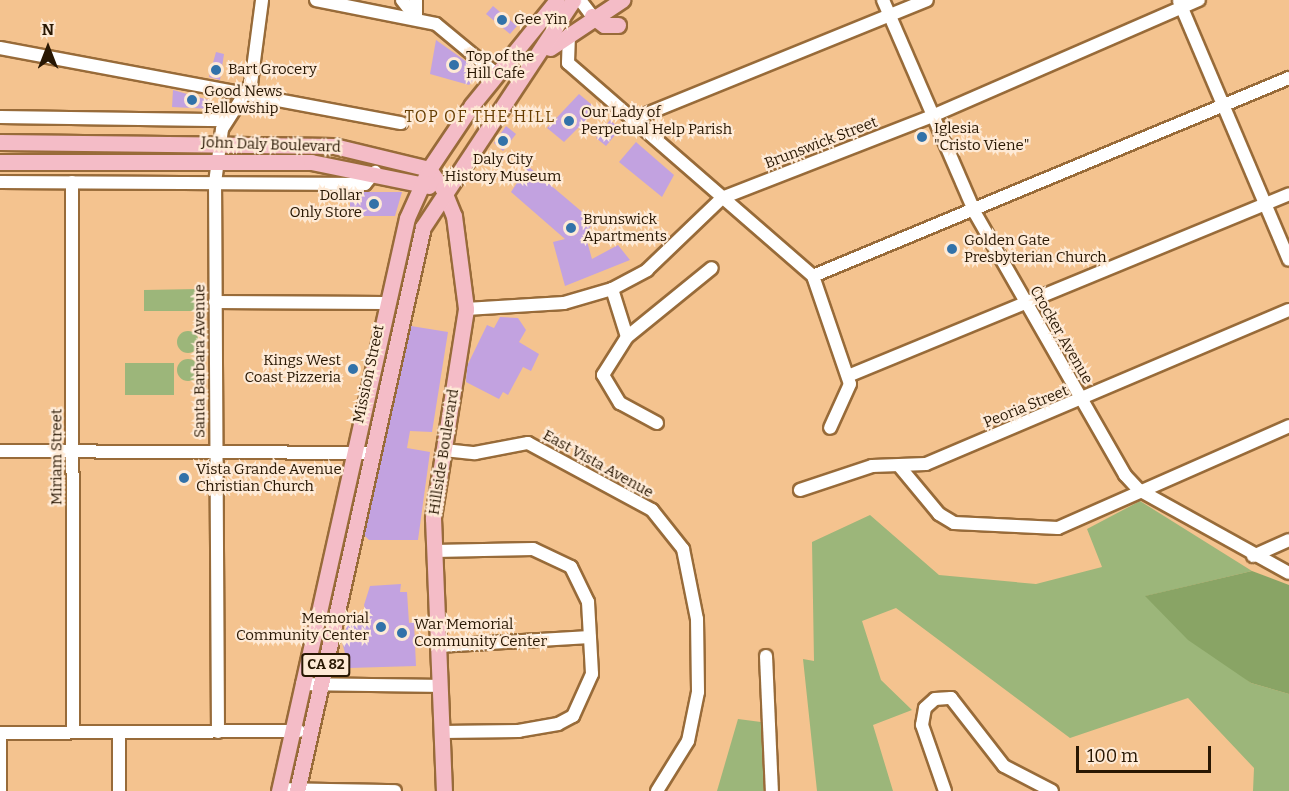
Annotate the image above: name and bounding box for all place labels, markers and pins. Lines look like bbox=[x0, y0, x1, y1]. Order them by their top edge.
place label: Gee Yin bbox=[514, 11, 567, 29]
marker: Gee Yin bbox=[495, 13, 509, 27]
place label: Top of the Hill Cafe bbox=[466, 47, 534, 82]
marker: Top of the Hill Cafe bbox=[447, 58, 461, 72]
place label: Bart Grocery bbox=[228, 61, 317, 79]
marker: Bart Grocery bbox=[209, 63, 223, 77]
place label: Good News Fellowship bbox=[204, 82, 283, 117]
marker: Good News Fellowship bbox=[185, 93, 199, 107]
place label: Our Lady of Perpetual Help Parish bbox=[581, 103, 732, 138]
marker: Our Lady of Perpetual Help Parish bbox=[562, 114, 576, 128]
place label: Iglesia "Cristo Viene" bbox=[934, 119, 1029, 154]
marker: Iglesia "Cristo Viene" bbox=[915, 130, 929, 144]
marker: Daly City History Museum bbox=[496, 134, 510, 148]
place label: Daly City History Museum bbox=[445, 150, 561, 185]
place label: Dollar Only Store bbox=[289, 186, 362, 221]
marker: Dollar Only Store bbox=[367, 197, 381, 211]
place label: Brunswick Apartments bbox=[583, 210, 667, 245]
marker: Brunswick Apartments bbox=[564, 221, 578, 235]
place label: Golden Gate Presbyterian Church bbox=[964, 231, 1107, 266]
marker: Golden Gate Presbyterian Church bbox=[945, 242, 959, 256]
place label: Kings West Coast Pizzeria bbox=[245, 351, 341, 386]
marker: Kings West Coast Pizzeria bbox=[346, 362, 360, 376]
place label: Vista Grande Avenue Christian Church bbox=[196, 460, 342, 495]
marker: Vista Grande Avenue Christian Church bbox=[177, 471, 191, 485]
place label: Memorial Community Center bbox=[236, 609, 369, 644]
place label: War Memorial Community Center bbox=[414, 615, 547, 650]
marker: Memorial Community Center bbox=[374, 620, 388, 634]
marker: War Memorial Community Center bbox=[395, 626, 409, 640]

